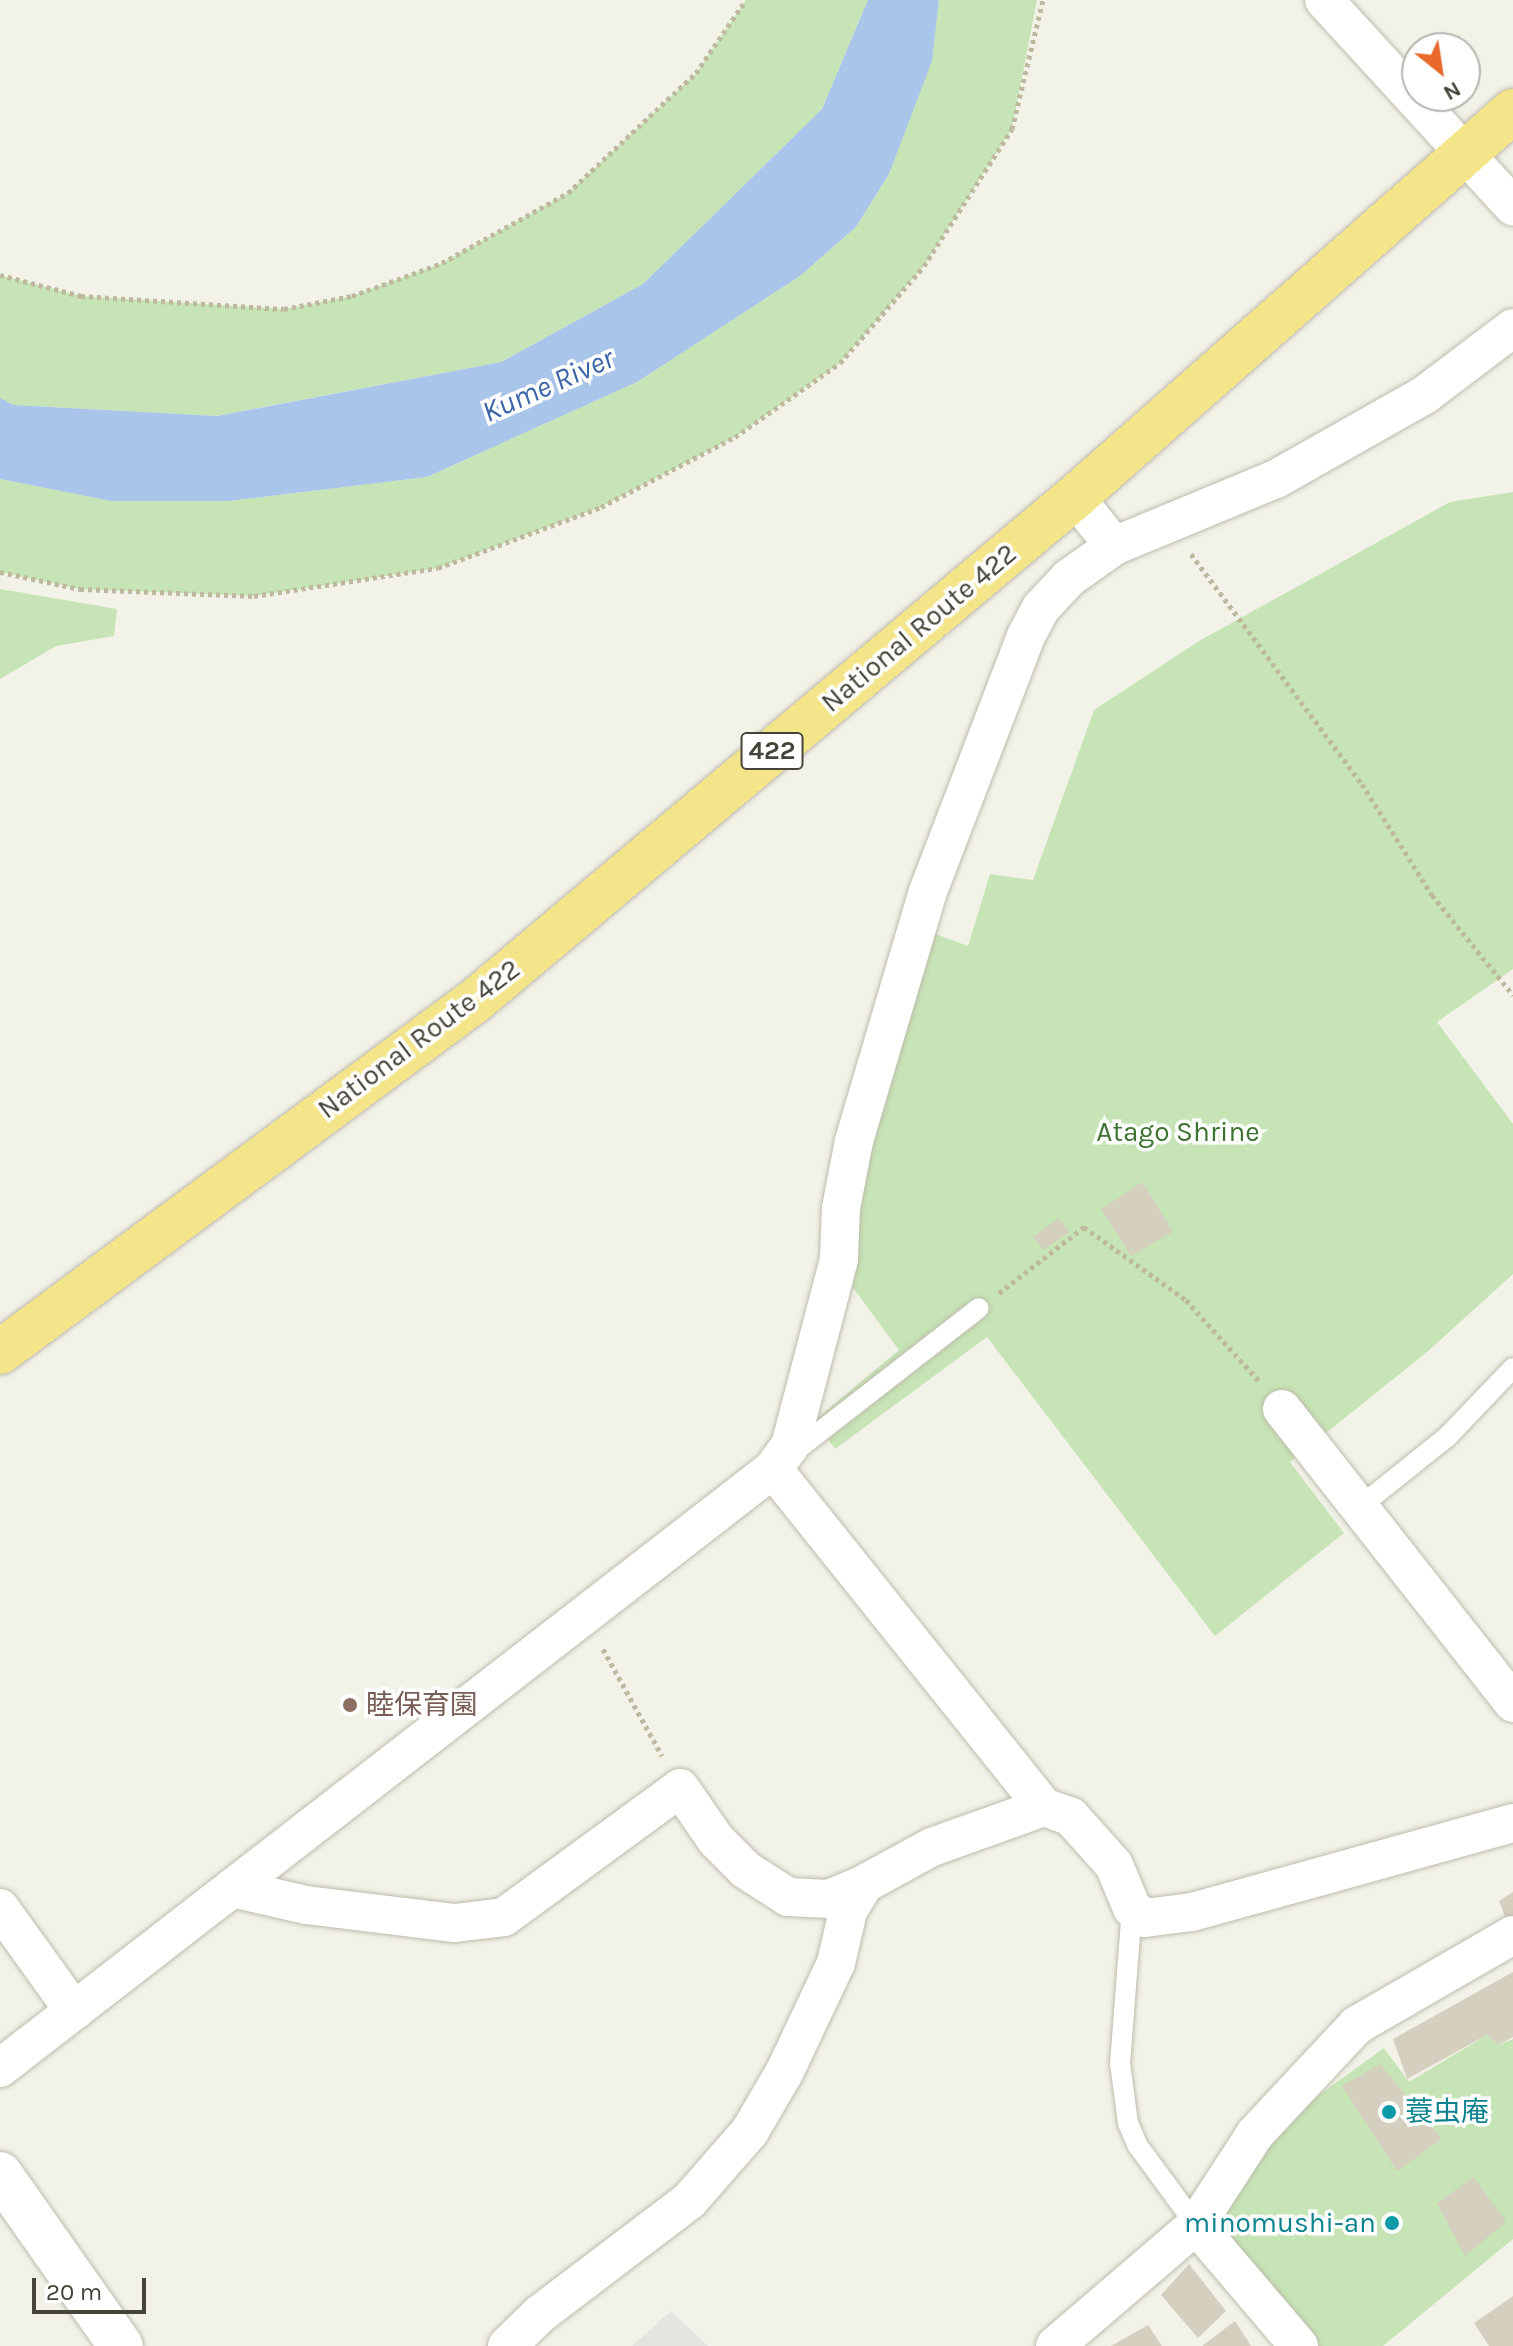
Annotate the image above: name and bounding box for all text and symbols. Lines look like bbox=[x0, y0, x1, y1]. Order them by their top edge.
north arrow bbox=[1401, 32, 1481, 112]
text: N bbox=[1439, 76, 1465, 106]
water label: Kume River bbox=[476, 340, 620, 430]
street label: National Route 422 bbox=[815, 537, 1023, 719]
road number: 422 bbox=[740, 729, 804, 773]
street label: National Route 422 bbox=[311, 952, 527, 1126]
park label: Atago Shrine bbox=[1096, 1115, 1260, 1149]
place label: 睦保育園 bbox=[366, 1688, 478, 1722]
marker: 睦保育園 bbox=[341, 1696, 359, 1714]
place label: 蓑虫庵 bbox=[1405, 2095, 1489, 2129]
marker: 蓑虫庵 bbox=[1380, 2103, 1398, 2121]
place label: minomushi-an bbox=[1184, 2206, 1376, 2240]
marker: minomushi-an bbox=[1383, 2214, 1401, 2232]
scale bar bbox=[36, 2262, 150, 2312]
text: 20 m bbox=[46, 2278, 102, 2306]

